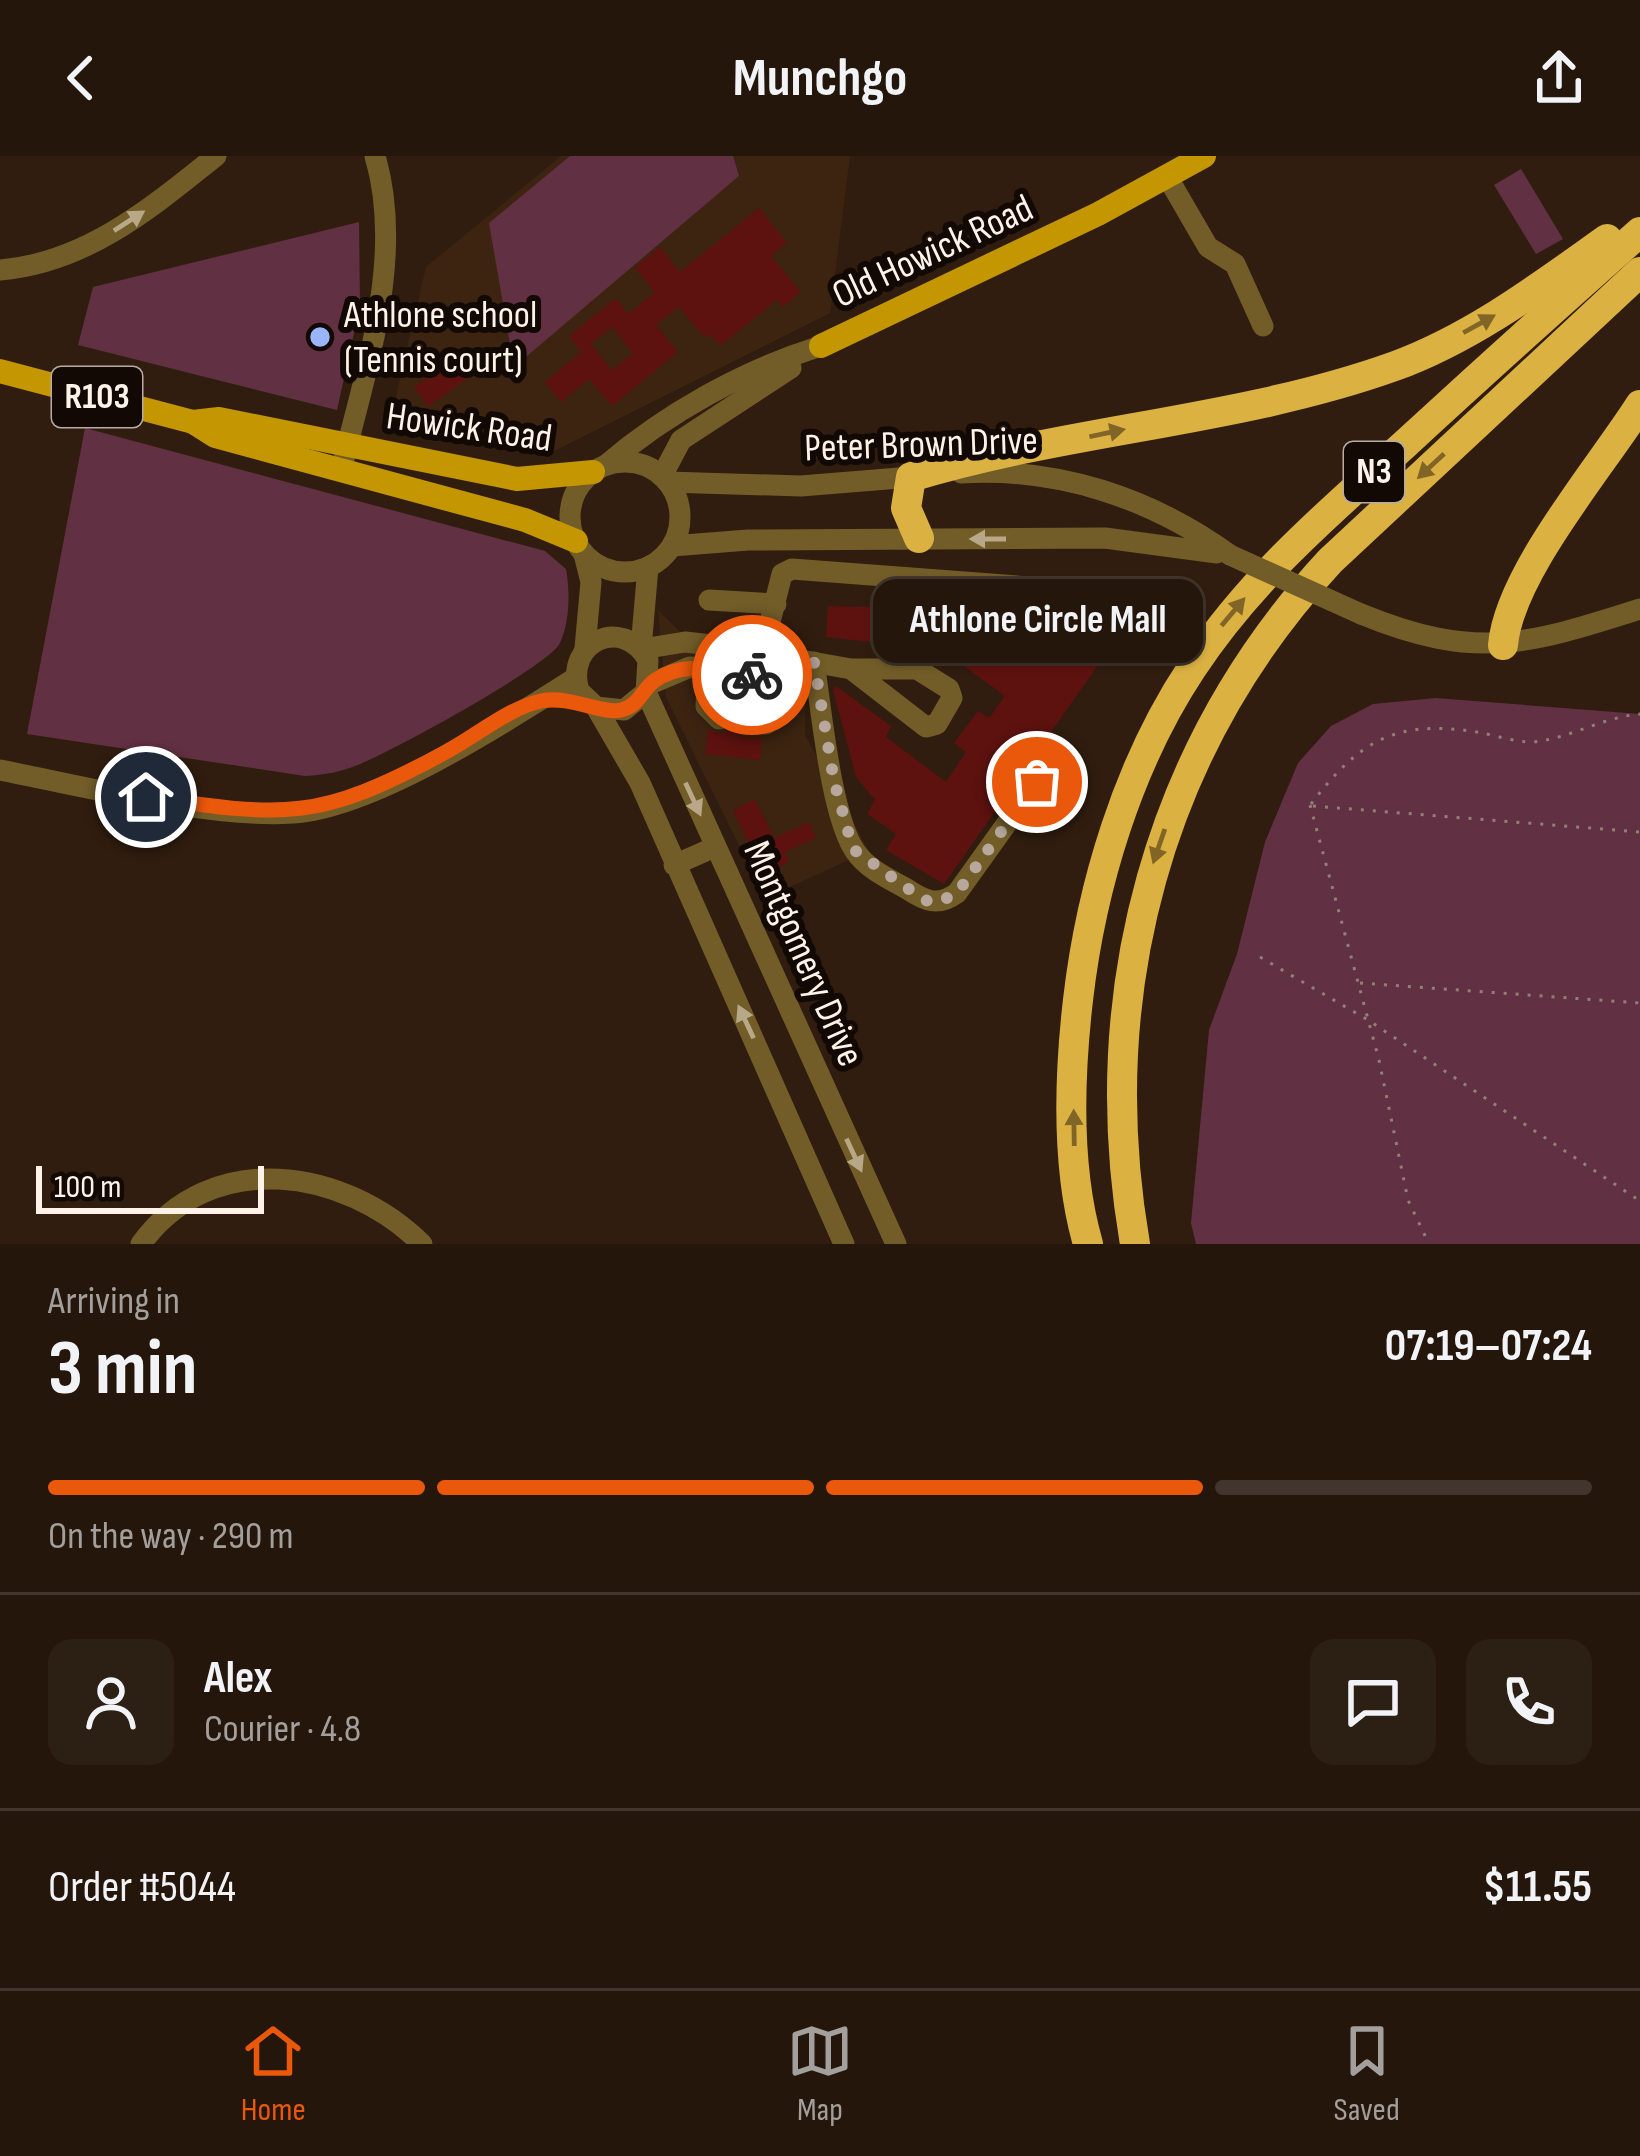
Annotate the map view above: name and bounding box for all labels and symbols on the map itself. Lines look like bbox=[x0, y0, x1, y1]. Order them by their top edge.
street label: Old Howick Road bbox=[825, 185, 1041, 319]
one-way arrow bbox=[113, 211, 145, 233]
place label: Athlone school (Tennis court) bbox=[343, 292, 537, 384]
one-way arrow bbox=[1462, 314, 1496, 335]
marker: Athlone school (Tennis court) bbox=[307, 324, 333, 350]
road number: R103 bbox=[52, 367, 142, 427]
street label: Howick Road bbox=[383, 393, 555, 463]
street label: Peter Brown Drive bbox=[804, 417, 1038, 473]
one-way arrow bbox=[1088, 423, 1126, 442]
road number: N3 bbox=[1344, 442, 1404, 502]
one-way arrow bbox=[1417, 452, 1446, 480]
one-way arrow bbox=[968, 529, 1006, 549]
callout: Athlone Circle Mall bbox=[872, 578, 1202, 662]
one-way arrow bbox=[1220, 597, 1245, 628]
courier bbox=[692, 615, 812, 735]
pin bbox=[986, 731, 1088, 833]
pin bbox=[95, 746, 197, 848]
one-way arrow bbox=[683, 782, 703, 817]
one-way arrow bbox=[1149, 829, 1168, 865]
street label: Montgomery Drive bbox=[732, 834, 874, 1074]
one-way arrow bbox=[736, 1004, 756, 1039]
one-way arrow bbox=[1064, 1108, 1083, 1146]
one-way arrow bbox=[844, 1138, 864, 1173]
scale bar bbox=[36, 1160, 264, 1213]

